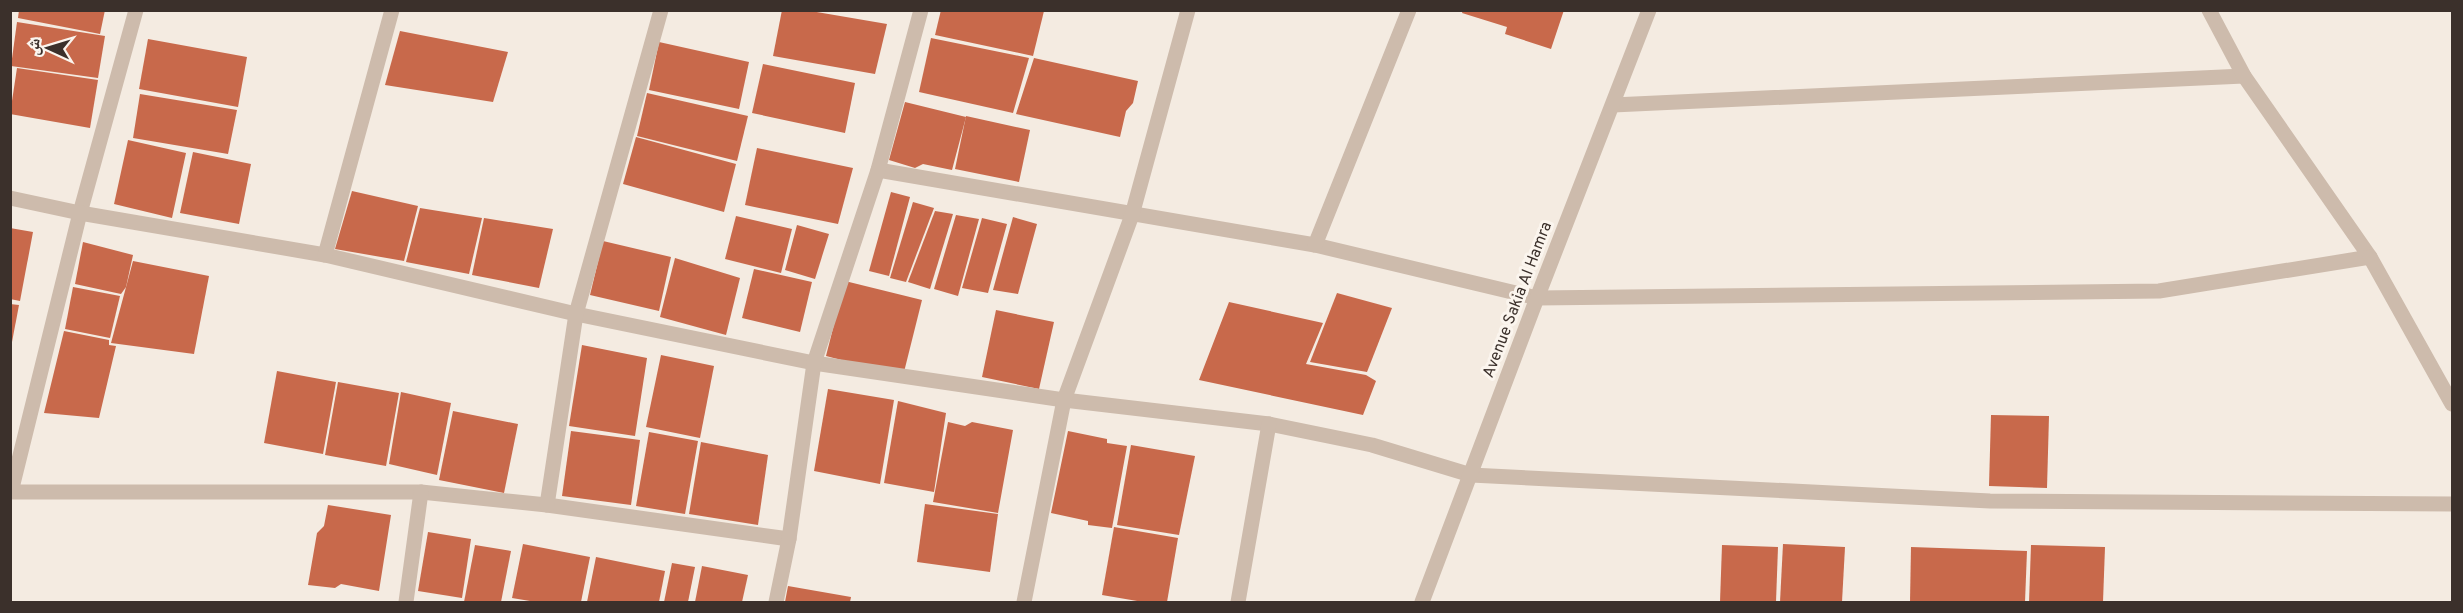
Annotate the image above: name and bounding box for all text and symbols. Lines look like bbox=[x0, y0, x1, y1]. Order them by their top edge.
north arrow bbox=[18, 18, 78, 78]
text: ش bbox=[24, 38, 46, 56]
street label: Avenue Sakia Al Hamra bbox=[1479, 219, 1557, 381]

